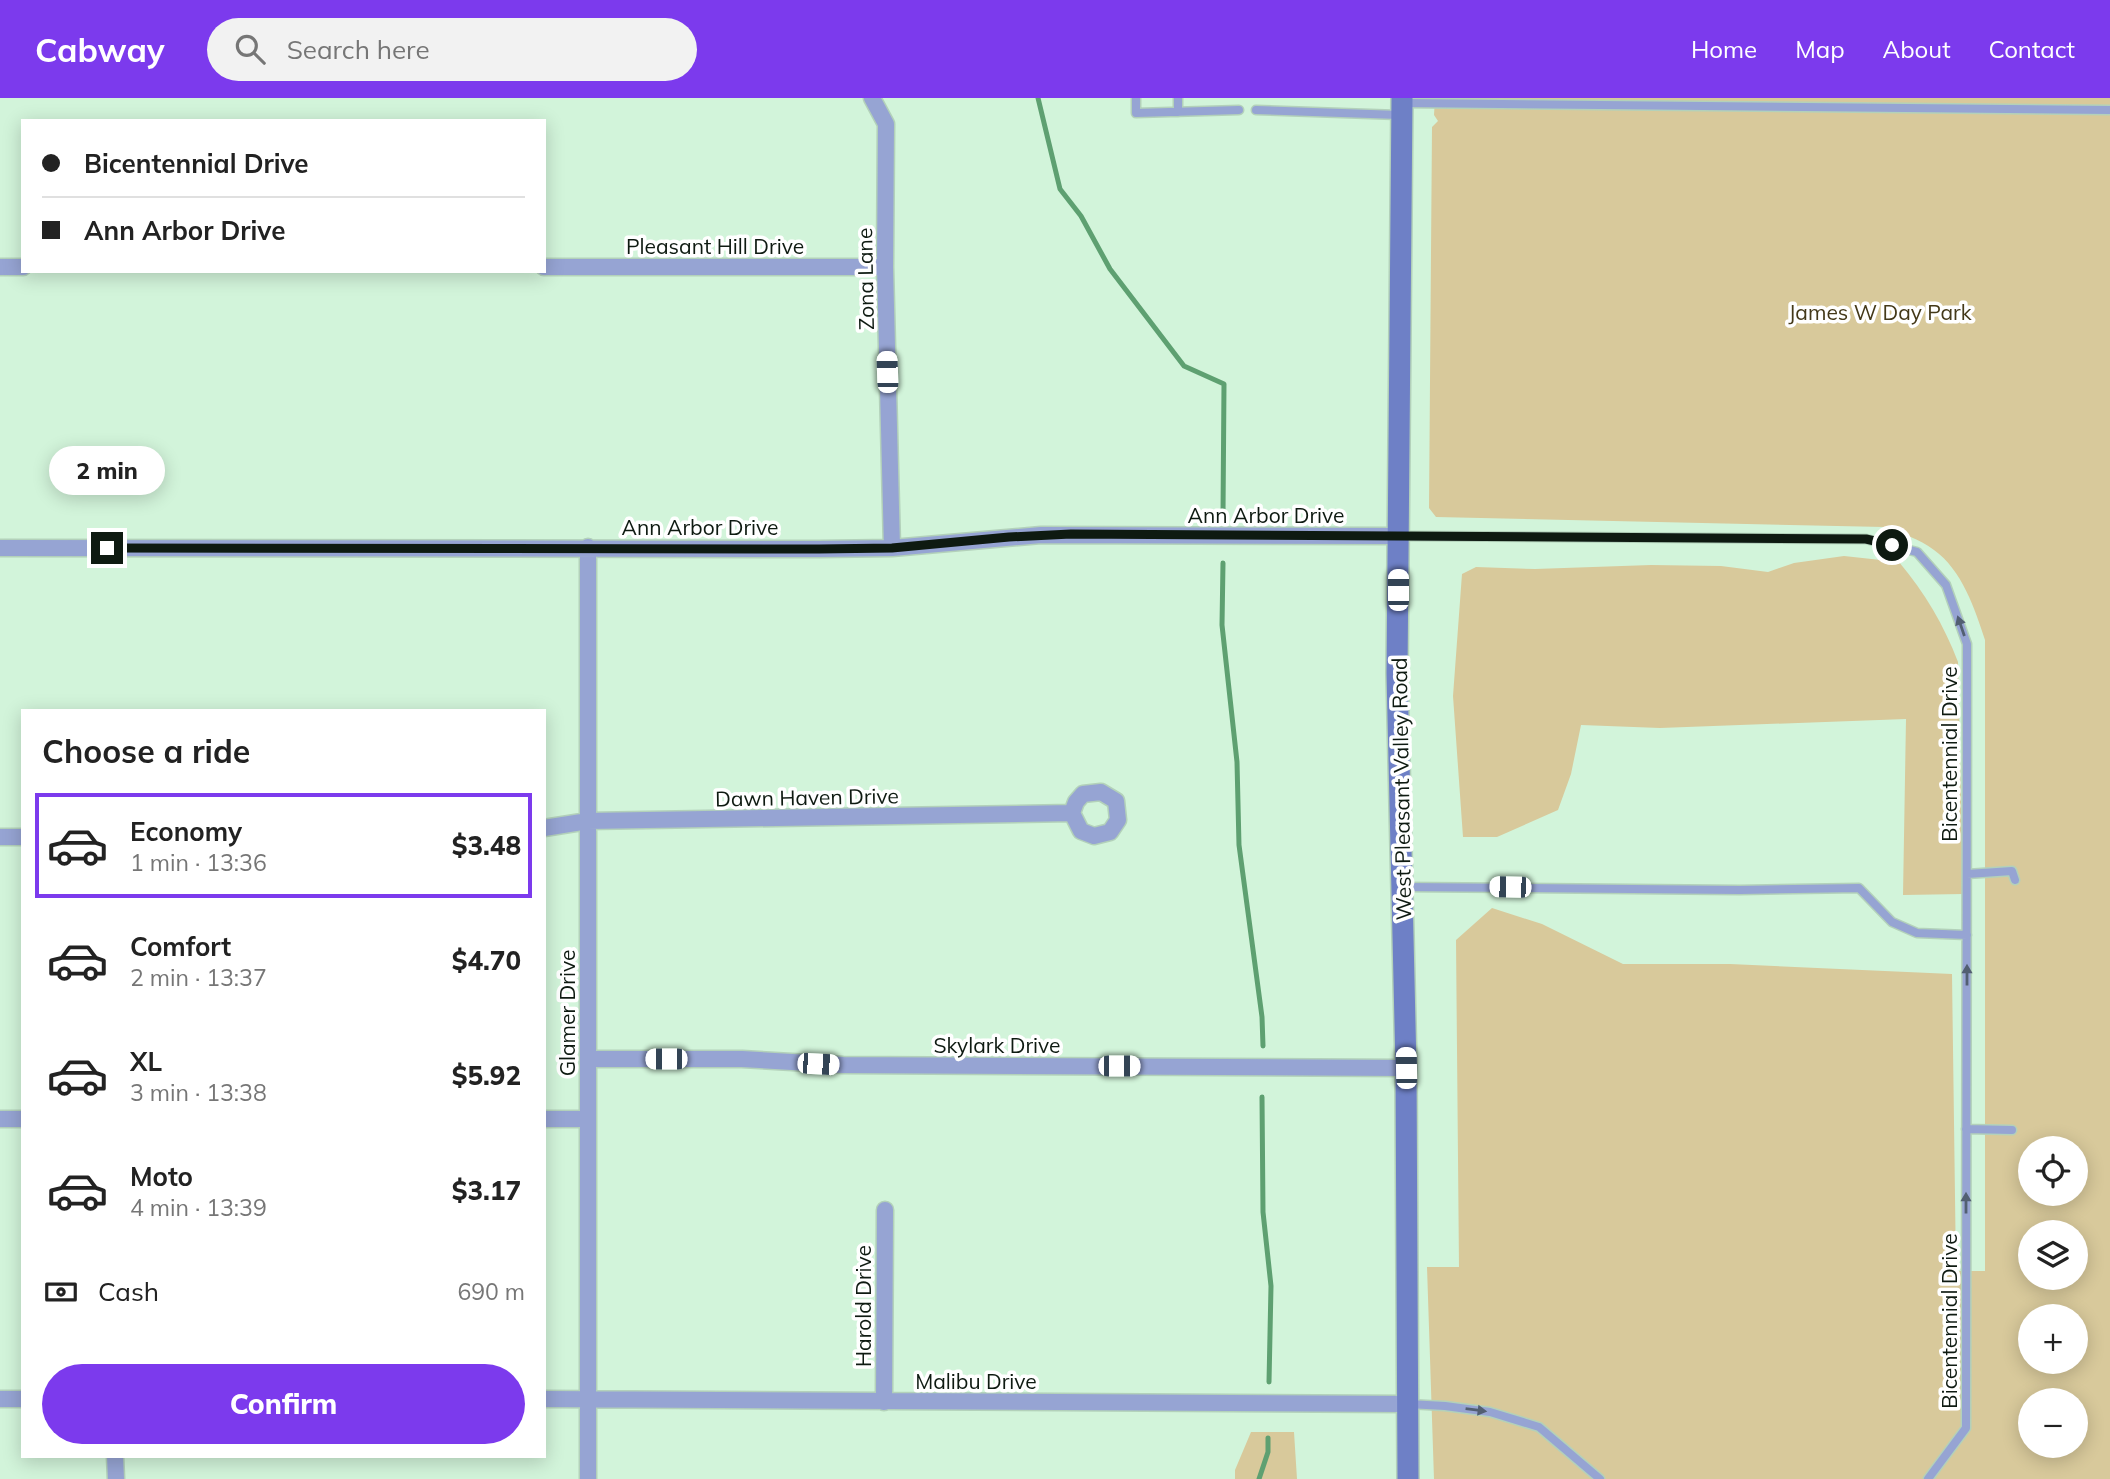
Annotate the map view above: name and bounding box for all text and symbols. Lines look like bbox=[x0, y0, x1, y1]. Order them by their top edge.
search box bbox=[207, 18, 697, 81]
text: Cabway bbox=[35, 29, 165, 70]
icon: search bbox=[231, 30, 269, 68]
text: Search here bbox=[287, 33, 430, 66]
text: Home bbox=[1691, 34, 1757, 64]
text: Map bbox=[1795, 34, 1845, 64]
text: About bbox=[1883, 34, 1951, 64]
text: Contact bbox=[1989, 34, 2075, 64]
text: Bicentennial Drive bbox=[84, 147, 309, 180]
text: Ann Arbor Drive bbox=[84, 214, 286, 247]
street label: Zona Lane bbox=[851, 228, 879, 330]
street label: Pleasant Hill Drive bbox=[626, 233, 804, 259]
park label: James W Day Park bbox=[1788, 299, 1972, 325]
car bbox=[876, 351, 899, 393]
callout: 2 min bbox=[49, 447, 165, 496]
text: 2 min bbox=[76, 456, 138, 485]
street label: Ann Arbor Drive bbox=[1187, 502, 1345, 528]
street label: Ann Arbor Drive bbox=[621, 514, 779, 540]
route start bbox=[1876, 529, 1908, 561]
route end bbox=[91, 532, 123, 564]
car bbox=[1388, 569, 1409, 611]
one-way arrow bbox=[1955, 616, 1966, 637]
street label: West Pleasant Valley Road bbox=[1386, 657, 1416, 921]
street label: Bicentennial Drive bbox=[1936, 666, 1962, 842]
text: Choose a ride bbox=[42, 731, 250, 771]
street label: Dawn Haven Drive bbox=[715, 782, 899, 812]
icon: car bbox=[46, 814, 109, 877]
text: Economy bbox=[130, 815, 242, 848]
text: $3.48 bbox=[452, 829, 521, 862]
text: 1 min · 13:36 bbox=[130, 848, 267, 877]
car bbox=[1489, 876, 1532, 898]
icon: car bbox=[46, 929, 109, 992]
text: Comfort bbox=[130, 930, 231, 963]
text: $4.70 bbox=[452, 944, 521, 977]
street label: Glamer Drive bbox=[554, 950, 580, 1076]
text: 2 min · 13:37 bbox=[130, 963, 267, 992]
one-way arrow bbox=[1961, 964, 1973, 986]
street label: Skylark Drive bbox=[934, 1032, 1060, 1058]
icon: car bbox=[46, 1044, 109, 1107]
text: XL bbox=[130, 1045, 162, 1078]
car bbox=[1396, 1047, 1417, 1089]
car bbox=[646, 1049, 688, 1070]
car bbox=[797, 1052, 840, 1076]
car bbox=[1099, 1056, 1141, 1077]
text: $5.92 bbox=[452, 1059, 521, 1092]
text: 3 min · 13:38 bbox=[130, 1078, 267, 1107]
map controls bbox=[2018, 1136, 2088, 1458]
button: locate bbox=[2018, 1136, 2088, 1206]
icon: car bbox=[46, 1159, 109, 1222]
text: Moto bbox=[130, 1160, 193, 1193]
text: $3.17 bbox=[452, 1174, 521, 1207]
one-way arrow bbox=[1960, 1191, 1972, 1213]
text: 4 min · 13:39 bbox=[130, 1193, 267, 1222]
button: layers bbox=[2018, 1220, 2088, 1290]
street label: Bicentennial Drive bbox=[1936, 1233, 1962, 1409]
street label: Harold Drive bbox=[850, 1245, 876, 1367]
icon: cash bbox=[42, 1273, 80, 1311]
text: Cash bbox=[98, 1275, 159, 1308]
text: 690 m bbox=[457, 1277, 525, 1306]
button: + bbox=[2018, 1304, 2088, 1374]
button: Confirm bbox=[42, 1364, 525, 1444]
street label: Malibu Drive bbox=[915, 1368, 1037, 1394]
button: − bbox=[2018, 1388, 2088, 1458]
one-way arrow bbox=[1465, 1404, 1487, 1415]

